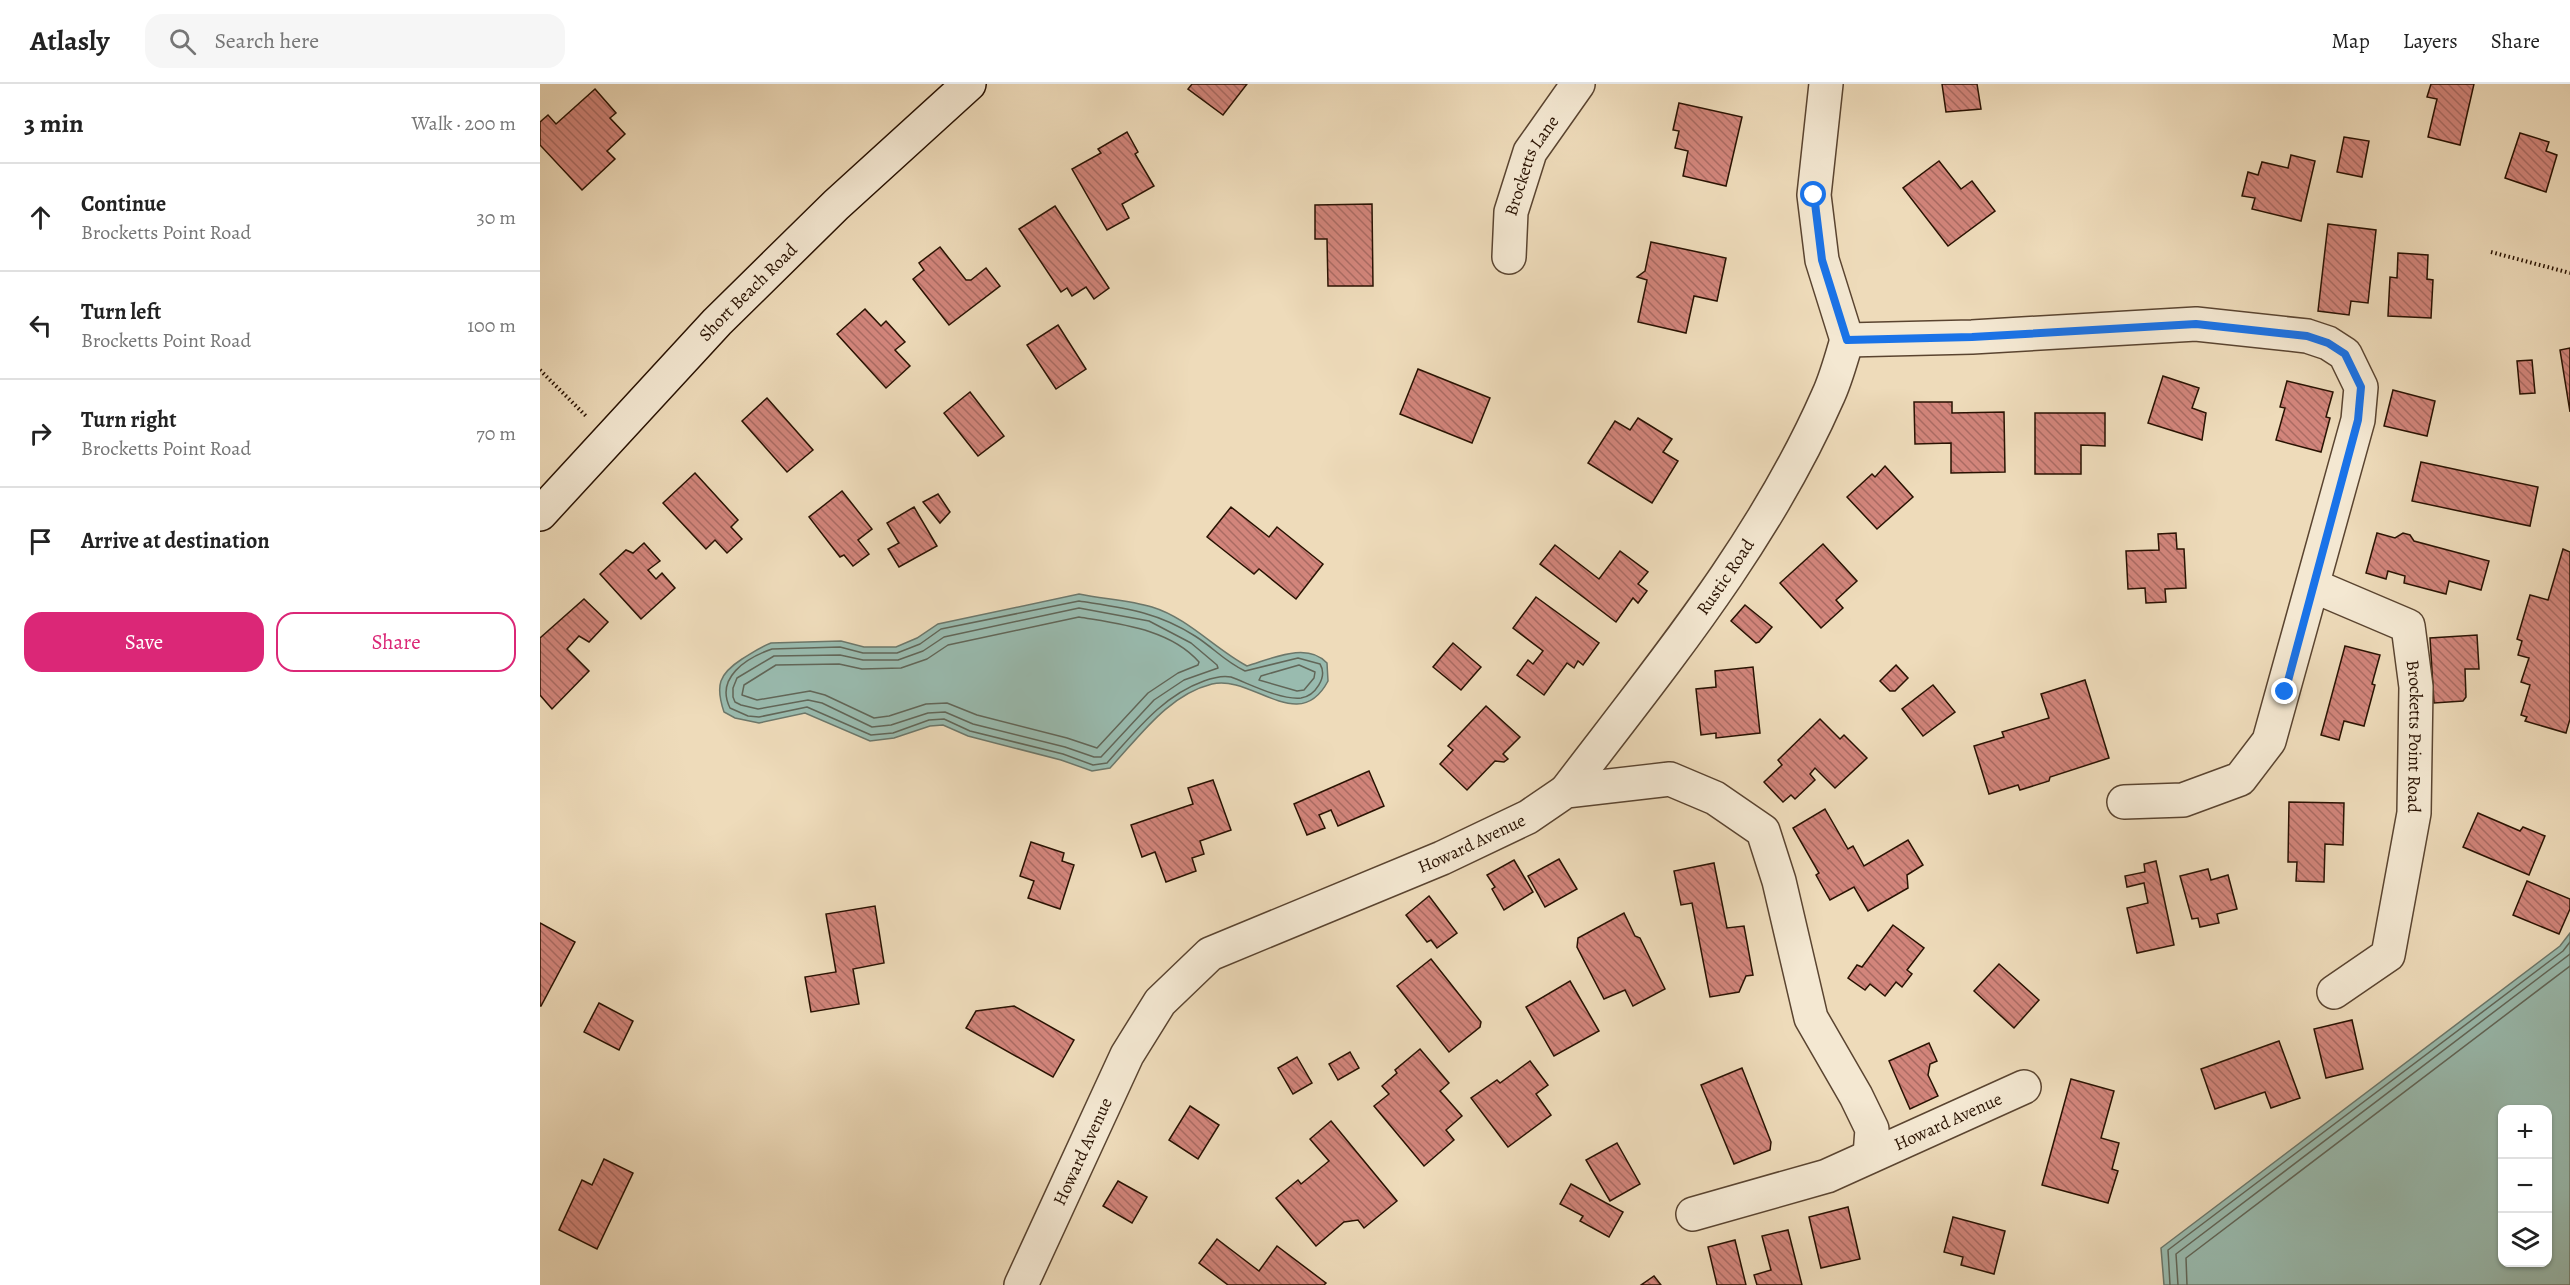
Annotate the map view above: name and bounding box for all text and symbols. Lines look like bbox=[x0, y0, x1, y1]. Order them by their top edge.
search box bbox=[145, 14, 565, 68]
text: Atlasly bbox=[30, 22, 109, 60]
icon: search bbox=[166, 25, 199, 58]
text: Search here bbox=[214, 26, 319, 56]
text: Map bbox=[2331, 27, 2370, 55]
text: Layers bbox=[2403, 27, 2458, 55]
text: Share bbox=[2491, 27, 2540, 55]
text: 3 min bbox=[24, 106, 84, 141]
text: Walk · 200 m bbox=[412, 110, 516, 137]
street label: Brocketts Lane bbox=[1499, 110, 1564, 219]
route start bbox=[1800, 181, 1826, 207]
text: Continue bbox=[81, 189, 166, 219]
icon: ahead bbox=[24, 201, 57, 234]
text: 30 m bbox=[476, 204, 516, 231]
text: Brocketts Point Road bbox=[81, 219, 251, 246]
street label: Short Beach Road bbox=[693, 238, 802, 346]
text: Turn left bbox=[81, 297, 161, 327]
icon: left bbox=[24, 309, 57, 342]
text: 100 m bbox=[467, 312, 516, 339]
text: Brocketts Point Road bbox=[81, 327, 251, 354]
text: Turn right bbox=[81, 405, 177, 435]
icon: right bbox=[24, 417, 57, 450]
text: 70 m bbox=[476, 420, 516, 447]
text: Brocketts Point Road bbox=[81, 435, 251, 462]
icon: arrive bbox=[24, 525, 57, 558]
text: Arrive at destination bbox=[81, 526, 270, 556]
street label: Rustic Road bbox=[1691, 534, 1760, 620]
button: Save bbox=[24, 612, 264, 672]
button: Share bbox=[276, 612, 516, 672]
street label: Brocketts Point Road bbox=[2401, 658, 2428, 814]
route end bbox=[2271, 678, 2297, 704]
street label: Howard Avenue bbox=[1414, 808, 1529, 879]
street label: Howard Avenue bbox=[1890, 1086, 2006, 1156]
street label: Howard Avenue bbox=[1047, 1094, 1118, 1209]
map controls bbox=[2498, 1105, 2552, 1267]
button: + bbox=[2498, 1105, 2552, 1159]
button: − bbox=[2498, 1159, 2552, 1213]
button: layers bbox=[2498, 1213, 2552, 1267]

